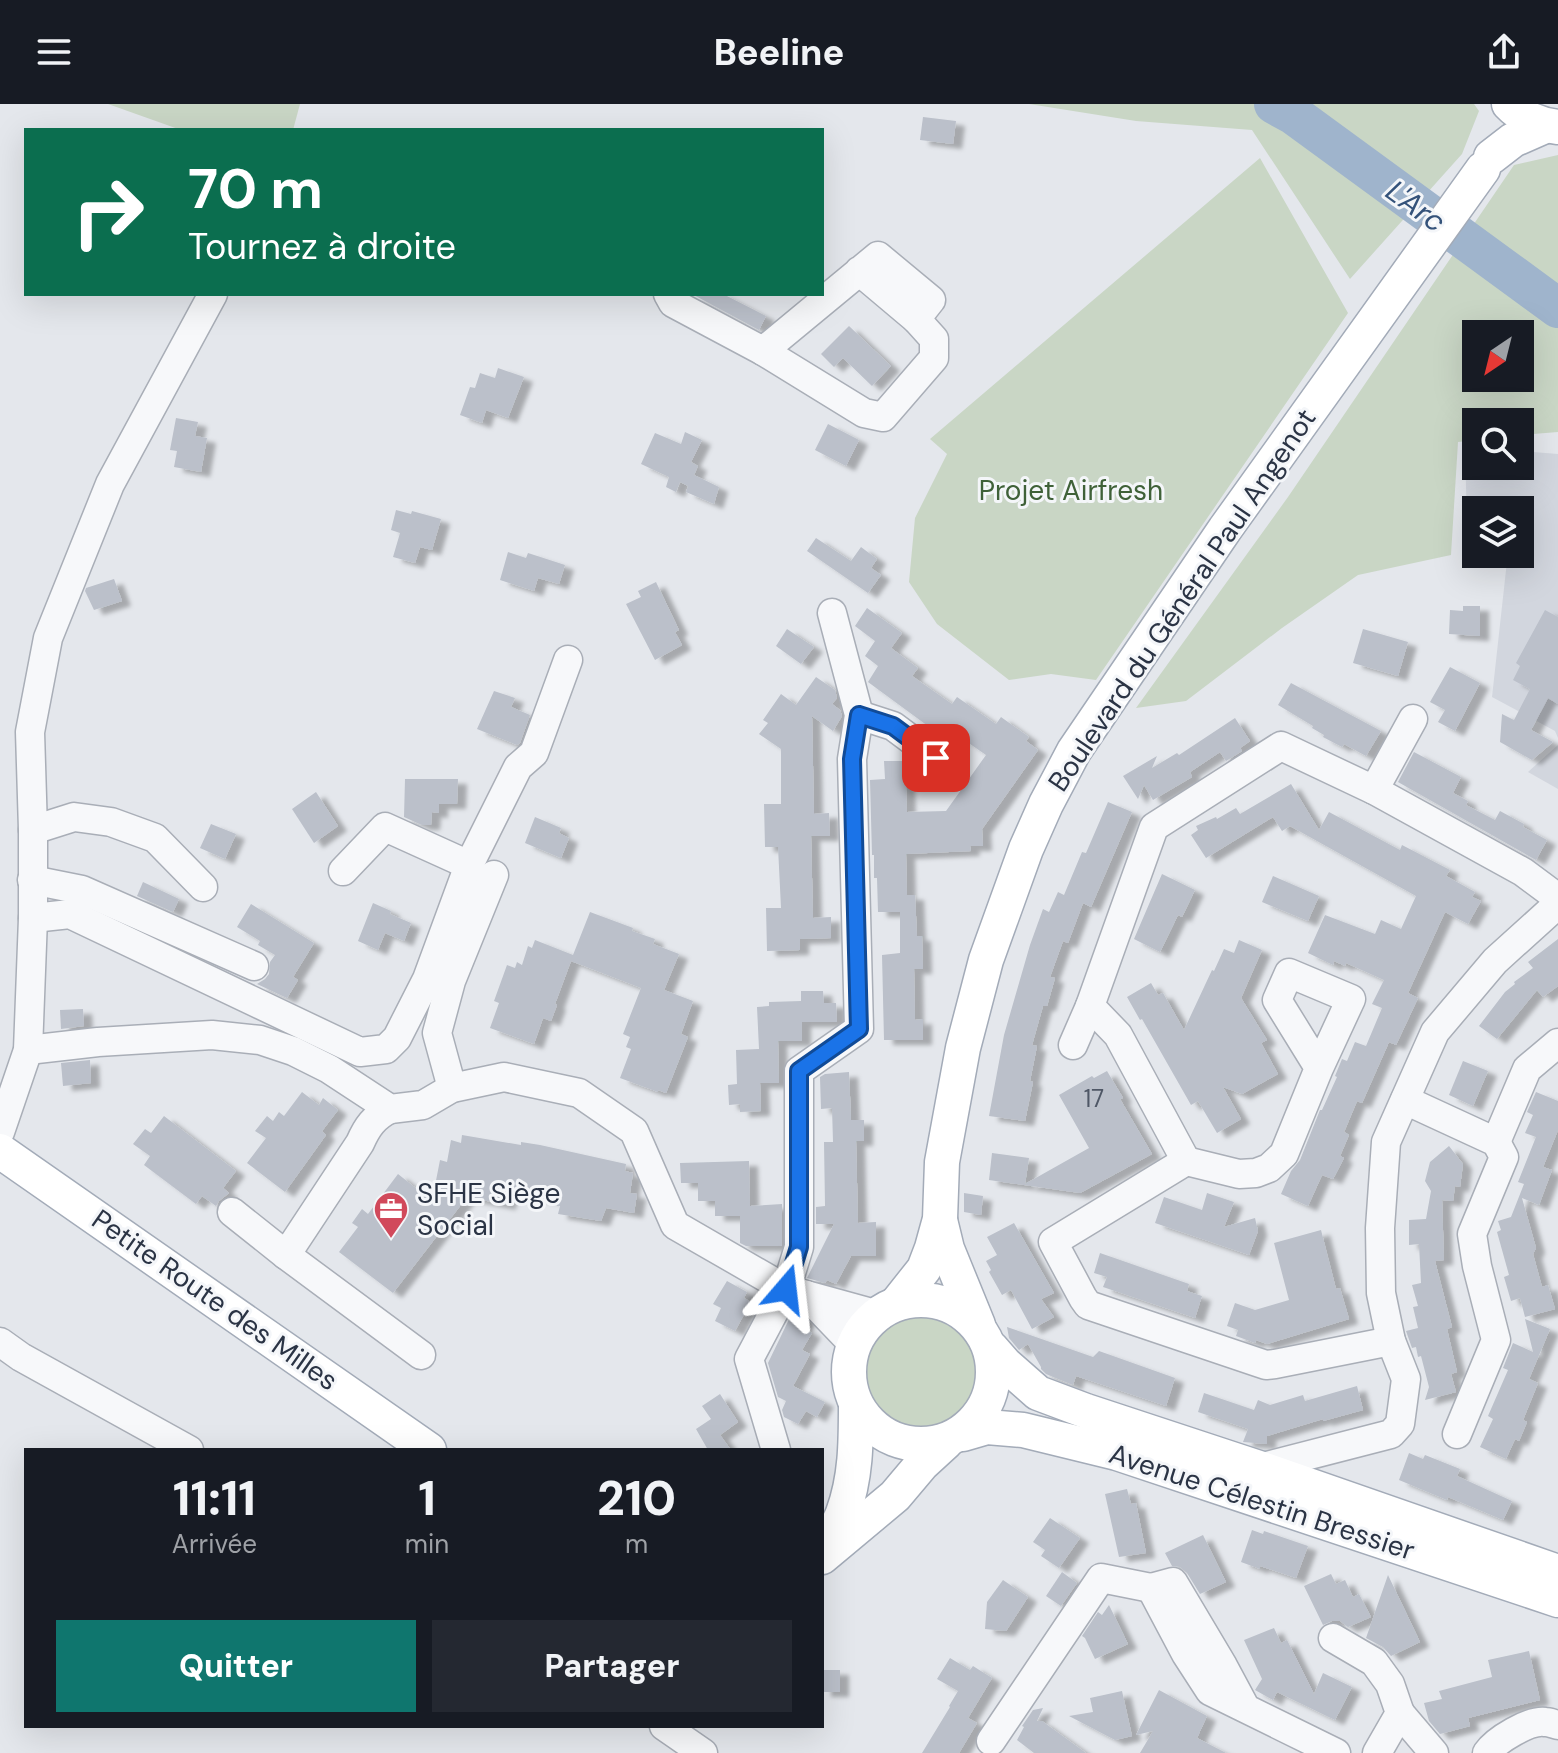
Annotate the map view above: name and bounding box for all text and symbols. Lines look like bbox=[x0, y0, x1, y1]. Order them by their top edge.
text: Beeline bbox=[714, 29, 844, 76]
icon: menu bbox=[32, 30, 76, 74]
icon: share bbox=[1482, 30, 1526, 74]
text: 70 m bbox=[188, 152, 323, 225]
icon: right bbox=[56, 160, 160, 264]
water label: L'Arc bbox=[1379, 171, 1453, 241]
text: Tournez à droite bbox=[188, 223, 456, 270]
north arrow bbox=[1462, 320, 1534, 392]
map controls bbox=[1462, 320, 1534, 568]
street label: Boulevard du Général Paul Angenot bbox=[1040, 401, 1324, 799]
button: search bbox=[1462, 408, 1534, 480]
park label: Projet Airfresh bbox=[979, 472, 1163, 509]
button: layers bbox=[1462, 496, 1534, 568]
pin bbox=[902, 724, 970, 792]
icon: arrive bbox=[914, 736, 958, 780]
house number: 17 bbox=[1084, 1083, 1104, 1114]
place label: SFHE Siège Social bbox=[417, 1175, 560, 1244]
office icon: SFHE Siège Social bbox=[372, 1190, 410, 1240]
street label: Petite Route des Milles bbox=[85, 1201, 345, 1399]
position arrow bbox=[744, 1247, 828, 1331]
street label: Avenue Célestin Bressier bbox=[1105, 1435, 1419, 1569]
text: 11:11 bbox=[173, 1467, 256, 1530]
text: 1 bbox=[418, 1467, 436, 1530]
text: 210 bbox=[597, 1467, 676, 1530]
text: Arrivée bbox=[172, 1527, 257, 1561]
text: min bbox=[405, 1527, 449, 1561]
text: m bbox=[625, 1527, 648, 1561]
button: Quitter bbox=[56, 1620, 416, 1712]
button: Partager bbox=[432, 1620, 792, 1712]

